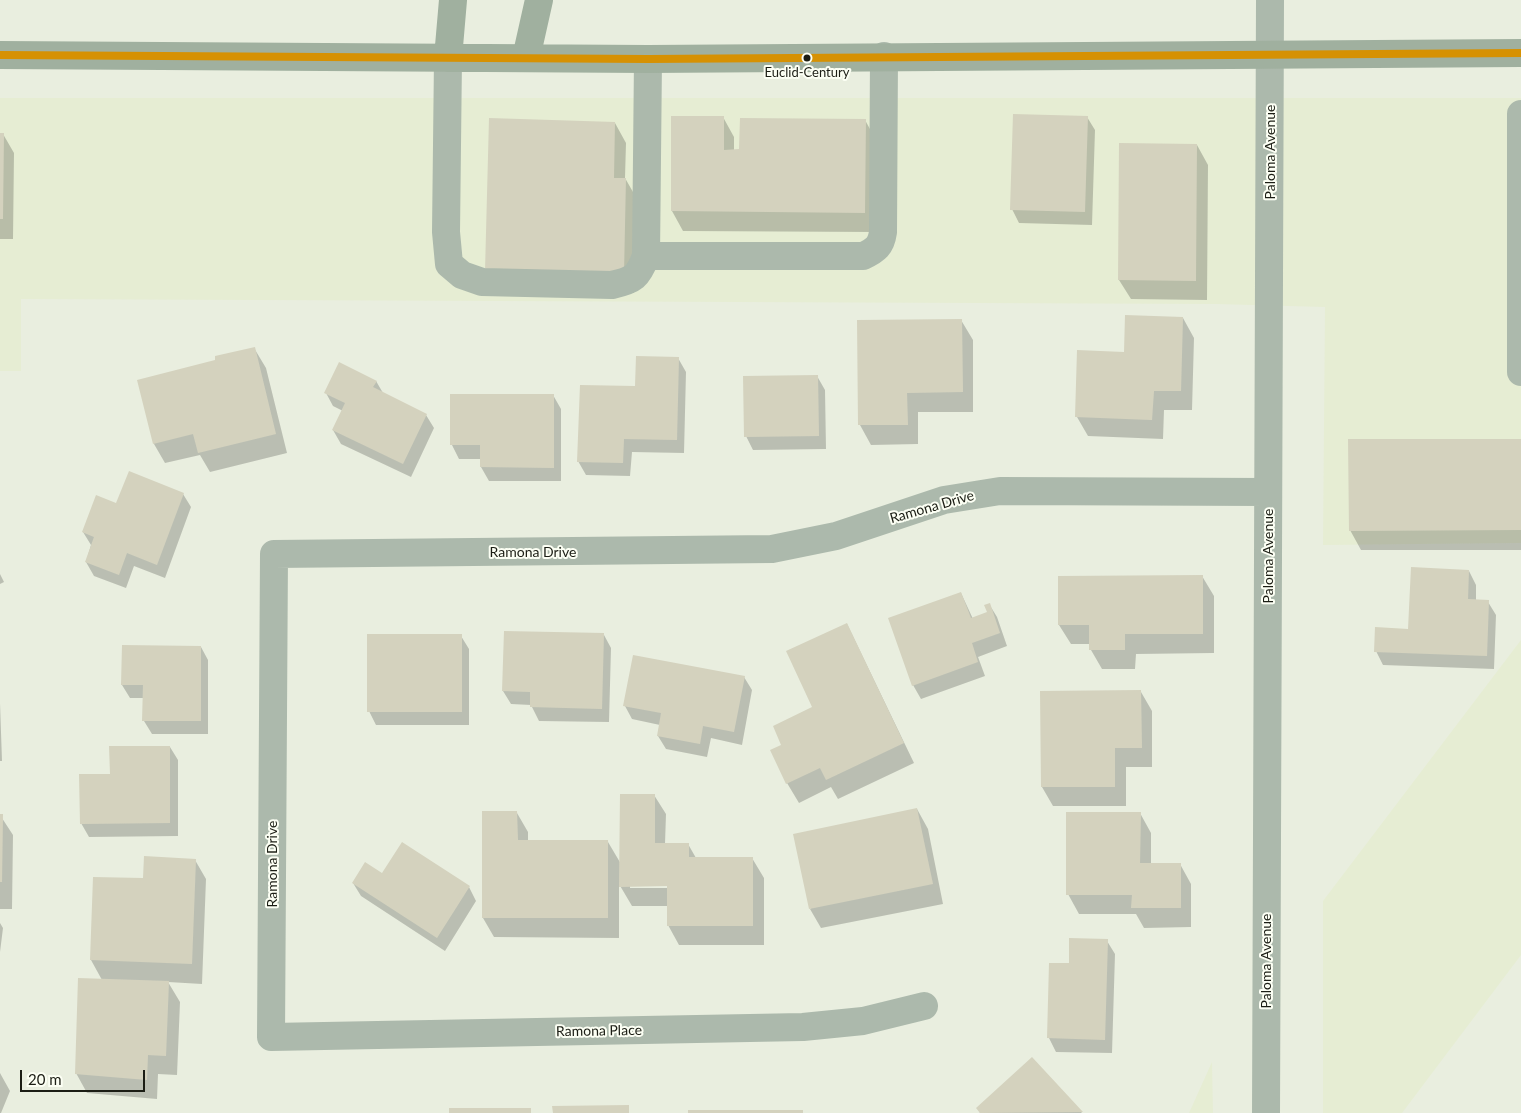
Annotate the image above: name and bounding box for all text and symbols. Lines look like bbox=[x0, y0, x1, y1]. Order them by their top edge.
marker: Euclid-Century bbox=[802, 53, 812, 63]
place label: Euclid-Century bbox=[765, 65, 849, 81]
street label: Paloma Avenue bbox=[1262, 105, 1278, 199]
street label: Ramona Drive bbox=[888, 487, 976, 527]
street label: Paloma Avenue bbox=[1260, 509, 1276, 603]
street label: Ramona Drive bbox=[490, 544, 576, 560]
street label: Ramona Drive bbox=[264, 821, 280, 907]
street label: Paloma Avenue bbox=[1258, 914, 1274, 1008]
street label: Ramona Place bbox=[556, 1022, 642, 1040]
scale bar bbox=[22, 1060, 148, 1092]
text: 20 m bbox=[28, 1070, 62, 1088]

